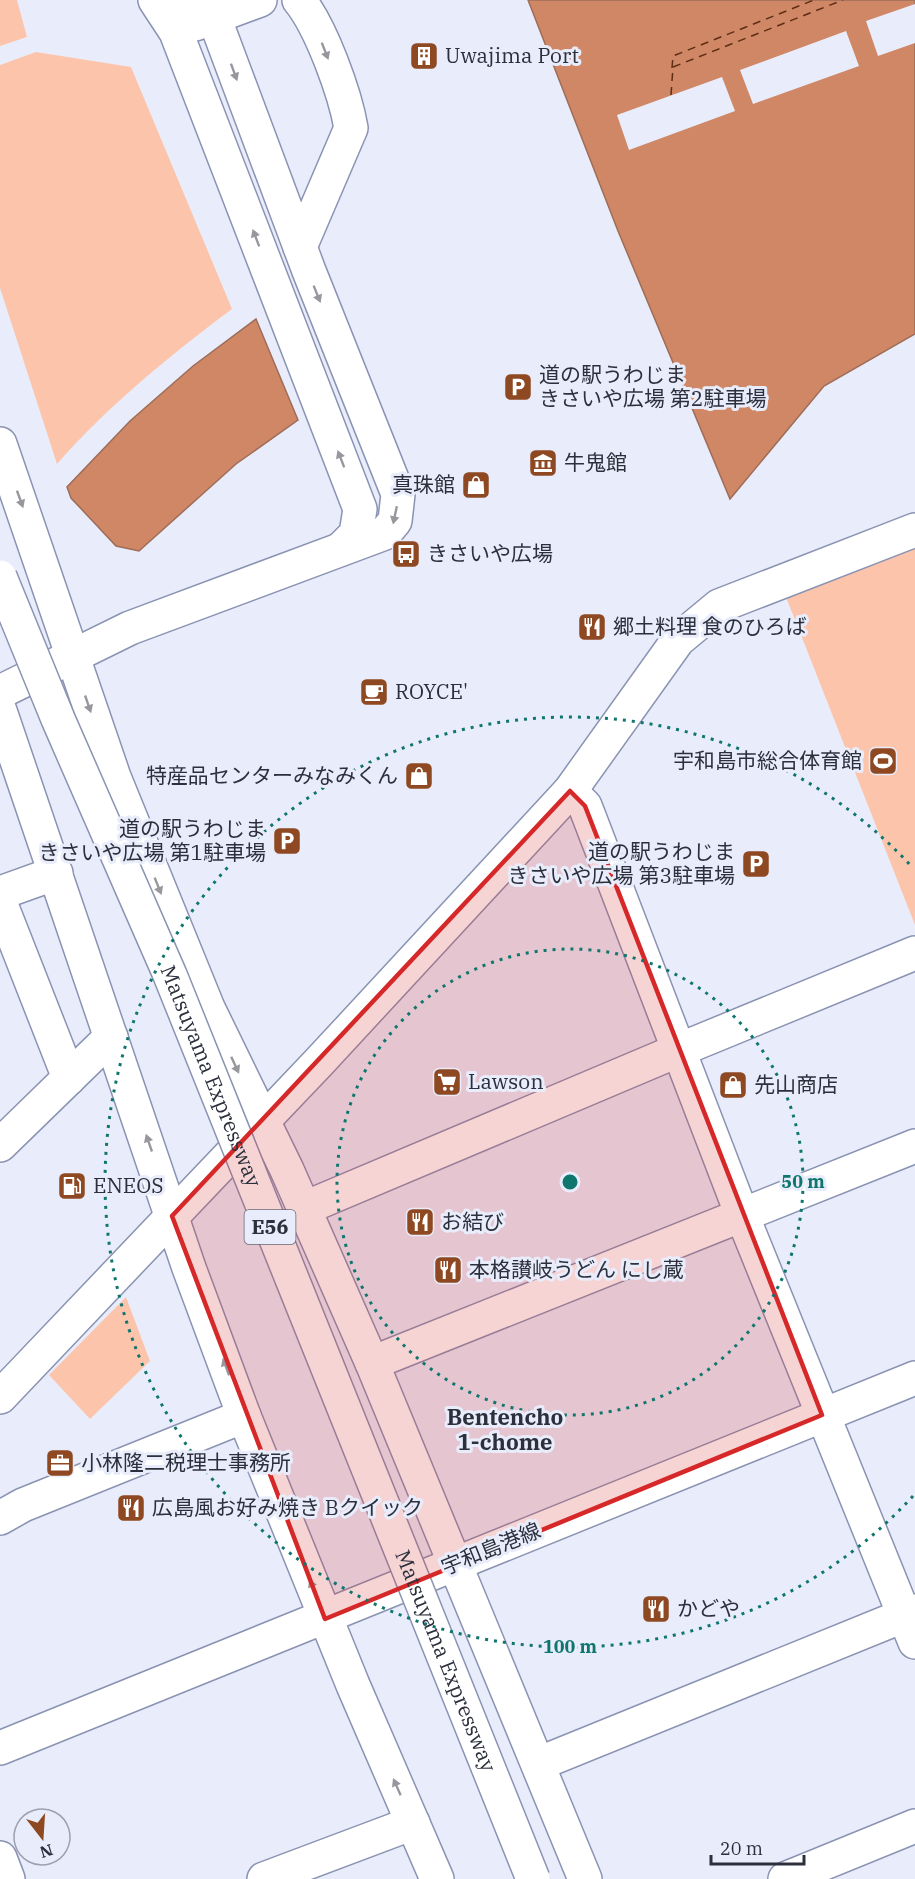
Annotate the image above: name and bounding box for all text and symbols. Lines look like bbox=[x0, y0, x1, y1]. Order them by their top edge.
building icon: Uwajima Port bbox=[408, 40, 440, 72]
place label: Uwajima Port bbox=[445, 41, 579, 69]
one-way arrow bbox=[321, 43, 331, 61]
one-way arrow bbox=[230, 63, 240, 81]
one-way arrow bbox=[251, 228, 261, 246]
one-way arrow bbox=[313, 285, 323, 303]
place label: 道の駅うわじま きさいや広場 第2駐車場 bbox=[539, 360, 766, 412]
parking icon: 道の駅うわじま きさいや広場 第2駐車場 bbox=[502, 371, 534, 403]
museum icon: 牛鬼館 bbox=[527, 447, 559, 479]
place label: 牛鬼館 bbox=[564, 448, 627, 476]
one-way arrow bbox=[336, 450, 345, 468]
shop icon: 真珠館 bbox=[460, 469, 492, 501]
place label: 真珠館 bbox=[392, 470, 455, 498]
one-way arrow bbox=[15, 491, 25, 509]
one-way arrow bbox=[390, 506, 399, 525]
bus stop icon: きさいや広場 bbox=[390, 538, 422, 570]
place label: きさいや広場 bbox=[427, 539, 553, 567]
restaurant icon: 郷土料理 食のひろば bbox=[576, 611, 608, 643]
place label: 郷土料理 食のひろば bbox=[613, 612, 807, 640]
cafe icon: ROYCE' bbox=[358, 676, 390, 708]
place label: ROYCE' bbox=[395, 677, 468, 705]
one-way arrow bbox=[84, 695, 94, 713]
sports icon: 宇和島市総合体育館 bbox=[867, 745, 899, 777]
place label: 宇和島市総合体育館 bbox=[673, 746, 862, 774]
shop icon: 特産品センターみなみくん bbox=[403, 760, 435, 792]
place label: 特産品センターみなみくん bbox=[146, 761, 398, 789]
place label: 道の駅うわじま きさいや広場 第1駐車場 bbox=[39, 814, 266, 866]
parking icon: 道の駅うわじま きさいや広場 第1駐車場 bbox=[271, 825, 303, 857]
place label: 道の駅うわじま きさいや広場 第3駐車場 bbox=[508, 837, 735, 889]
parking icon: 道の駅うわじま きさいや広場 第3駐車場 bbox=[740, 848, 772, 880]
one-way arrow bbox=[153, 878, 163, 896]
street label: Matsuyama Expressway bbox=[155, 961, 269, 1192]
one-way arrow bbox=[231, 1057, 240, 1074]
supermarket icon: Lawson bbox=[431, 1066, 463, 1098]
place label: Lawson bbox=[468, 1067, 544, 1095]
shop icon: 先山商店 bbox=[717, 1069, 749, 1101]
place label: 先山商店 bbox=[754, 1070, 838, 1098]
one-way arrow bbox=[143, 1134, 153, 1152]
fuel station icon: ENEOS bbox=[56, 1170, 88, 1202]
text: 50 m bbox=[781, 1170, 825, 1193]
place label: ENEOS bbox=[93, 1171, 164, 1199]
centre of rings bbox=[560, 1172, 580, 1192]
restaurant icon: お結び bbox=[404, 1206, 436, 1238]
place label: お結び bbox=[441, 1207, 504, 1235]
road number: E56 bbox=[244, 1210, 296, 1244]
restaurant icon: 本格讃岐うどん にし蔵 bbox=[432, 1254, 464, 1286]
place label: 本格讃岐うどん にし蔵 bbox=[469, 1255, 684, 1283]
one-way arrow bbox=[221, 1358, 231, 1376]
district label: Bentencho 1-chome bbox=[447, 1402, 563, 1456]
office icon: 小林隆二税理士事務所 bbox=[44, 1447, 76, 1479]
place label: 小林隆二税理士事務所 bbox=[81, 1448, 291, 1476]
restaurant icon: 広島風お好み焼き Bクイック bbox=[115, 1492, 147, 1524]
place label: 広島風お好み焼き Bクイック bbox=[152, 1493, 423, 1521]
street label: 宇和島港線 bbox=[437, 1515, 545, 1581]
street label: Matsuyama Expressway bbox=[389, 1546, 504, 1776]
one-way arrow bbox=[308, 1579, 317, 1597]
restaurant icon: かどや bbox=[640, 1593, 672, 1625]
place label: かどや bbox=[677, 1594, 740, 1622]
text: 100 m bbox=[543, 1635, 598, 1658]
one-way arrow bbox=[392, 1777, 402, 1795]
north arrow bbox=[12, 1807, 72, 1867]
scale bar bbox=[711, 1828, 804, 1866]
text: 20 m bbox=[720, 1837, 763, 1860]
text: N bbox=[37, 1840, 55, 1863]

